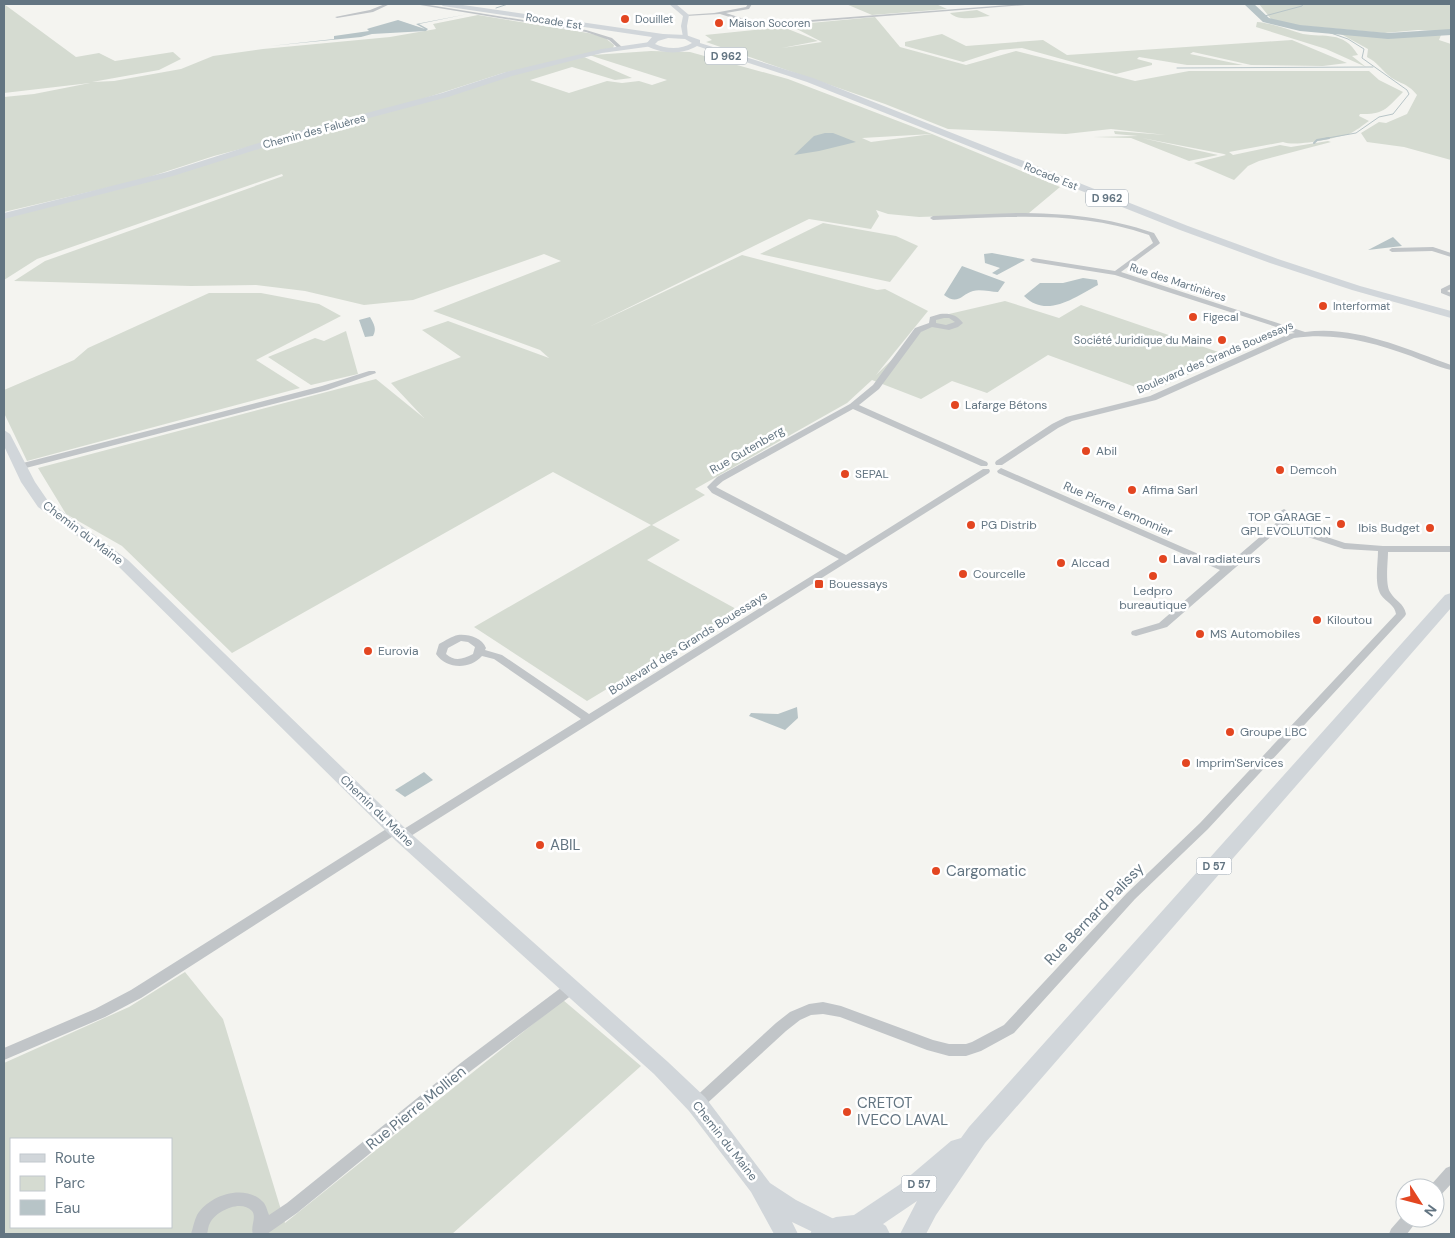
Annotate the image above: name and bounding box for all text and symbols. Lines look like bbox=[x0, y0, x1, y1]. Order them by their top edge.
street label: Rocade Est bbox=[525, 10, 583, 32]
place label: Douillet bbox=[635, 12, 673, 26]
marker: Douillet bbox=[619, 13, 631, 25]
place label: Maison Socoren bbox=[729, 16, 810, 30]
marker: Maison Socoren bbox=[713, 17, 725, 29]
road number: D 962 bbox=[705, 48, 747, 64]
street label: Chemin des Faluères bbox=[261, 111, 367, 151]
street label: Rocade Est bbox=[1022, 159, 1080, 193]
road number: D 962 bbox=[1086, 190, 1128, 207]
street label: Rue des Martinières bbox=[1128, 260, 1228, 304]
place label: Interformat bbox=[1333, 299, 1390, 313]
marker: Interformat bbox=[1317, 300, 1329, 312]
place label: Figecal bbox=[1203, 310, 1238, 324]
marker: Figecal bbox=[1187, 311, 1199, 323]
street label: Boulevard des Grands Bouessays bbox=[1135, 318, 1295, 396]
place label: Société Juridique du Maine bbox=[1074, 333, 1212, 347]
marker: Société Juridique du Maine bbox=[1216, 334, 1228, 346]
place label: Lafarge Bétons bbox=[965, 397, 1047, 413]
marker: Lafarge Bétons bbox=[949, 399, 961, 411]
street label: Rue Gutenberg bbox=[707, 422, 787, 478]
place label: Abil bbox=[1096, 443, 1117, 459]
marker: Abil bbox=[1080, 445, 1092, 457]
place label: Demcoh bbox=[1290, 462, 1337, 478]
marker: Demcoh bbox=[1274, 464, 1286, 476]
place label: SEPAL bbox=[855, 466, 889, 482]
marker: SEPAL bbox=[839, 468, 851, 480]
street label: Rue Pierre Lemonnier bbox=[1061, 478, 1176, 541]
place label: Afima Sarl bbox=[1142, 482, 1198, 498]
marker: Afima Sarl bbox=[1126, 484, 1138, 496]
street label: Chemin du Maine bbox=[40, 497, 127, 569]
place label: TOP GARAGE - GPL EVOLUTION bbox=[1241, 509, 1331, 539]
place label: PG Distrib bbox=[981, 517, 1037, 533]
marker: TOP GARAGE - GPL EVOLUTION bbox=[1335, 518, 1347, 530]
marker: PG Distrib bbox=[965, 519, 977, 531]
place label: Ibis Budget bbox=[1358, 520, 1420, 536]
marker: Ibis Budget bbox=[1424, 522, 1436, 534]
place label: Laval radiateurs bbox=[1173, 551, 1260, 567]
marker: Laval radiateurs bbox=[1157, 553, 1169, 565]
place label: Alccad bbox=[1071, 555, 1109, 571]
marker: Alccad bbox=[1055, 557, 1067, 569]
place label: Courcelle bbox=[973, 566, 1026, 582]
marker: Courcelle bbox=[957, 568, 969, 580]
marker: Ledpro bureautique bbox=[1147, 570, 1159, 582]
place label: Bouessays bbox=[829, 576, 888, 592]
marker: Bouessays bbox=[813, 578, 825, 590]
place label: Ledpro bureautique bbox=[1119, 583, 1187, 613]
street label: Boulevard des Grands Bouessays bbox=[606, 587, 770, 699]
place label: Kiloutou bbox=[1327, 612, 1372, 628]
marker: Kiloutou bbox=[1311, 614, 1323, 626]
place label: MS Automobiles bbox=[1210, 626, 1300, 642]
marker: MS Automobiles bbox=[1194, 628, 1206, 640]
place label: Eurovia bbox=[378, 643, 418, 659]
marker: Eurovia bbox=[362, 645, 374, 657]
place label: Groupe LBC bbox=[1240, 724, 1307, 740]
marker: Groupe LBC bbox=[1224, 726, 1236, 738]
place label: Imprim'Services bbox=[1196, 755, 1283, 771]
marker: Imprim'Services bbox=[1180, 757, 1192, 769]
street label: Chemin du Maine bbox=[337, 772, 417, 850]
place label: ABIL bbox=[550, 835, 581, 855]
marker: ABIL bbox=[534, 839, 546, 851]
street label: Rue Bernard Palissy bbox=[1040, 858, 1149, 970]
road number: D 57 bbox=[1196, 858, 1232, 874]
place label: Cargomatic bbox=[946, 861, 1027, 881]
marker: Cargomatic bbox=[930, 865, 942, 877]
street label: Rue Pierre Mollien bbox=[362, 1061, 470, 1155]
place label: CRETOT IVECO LAVAL bbox=[857, 1093, 948, 1130]
street label: Chemin du Maine bbox=[689, 1098, 761, 1184]
marker: CRETOT IVECO LAVAL bbox=[841, 1106, 853, 1118]
legend bbox=[10, 1138, 172, 1228]
text: Route bbox=[55, 1148, 95, 1168]
text: Parc bbox=[55, 1173, 85, 1193]
road number: D 57 bbox=[902, 1176, 936, 1192]
north arrow bbox=[1395, 1178, 1445, 1228]
text: Eau bbox=[55, 1198, 80, 1218]
text: N bbox=[1420, 1201, 1441, 1220]

